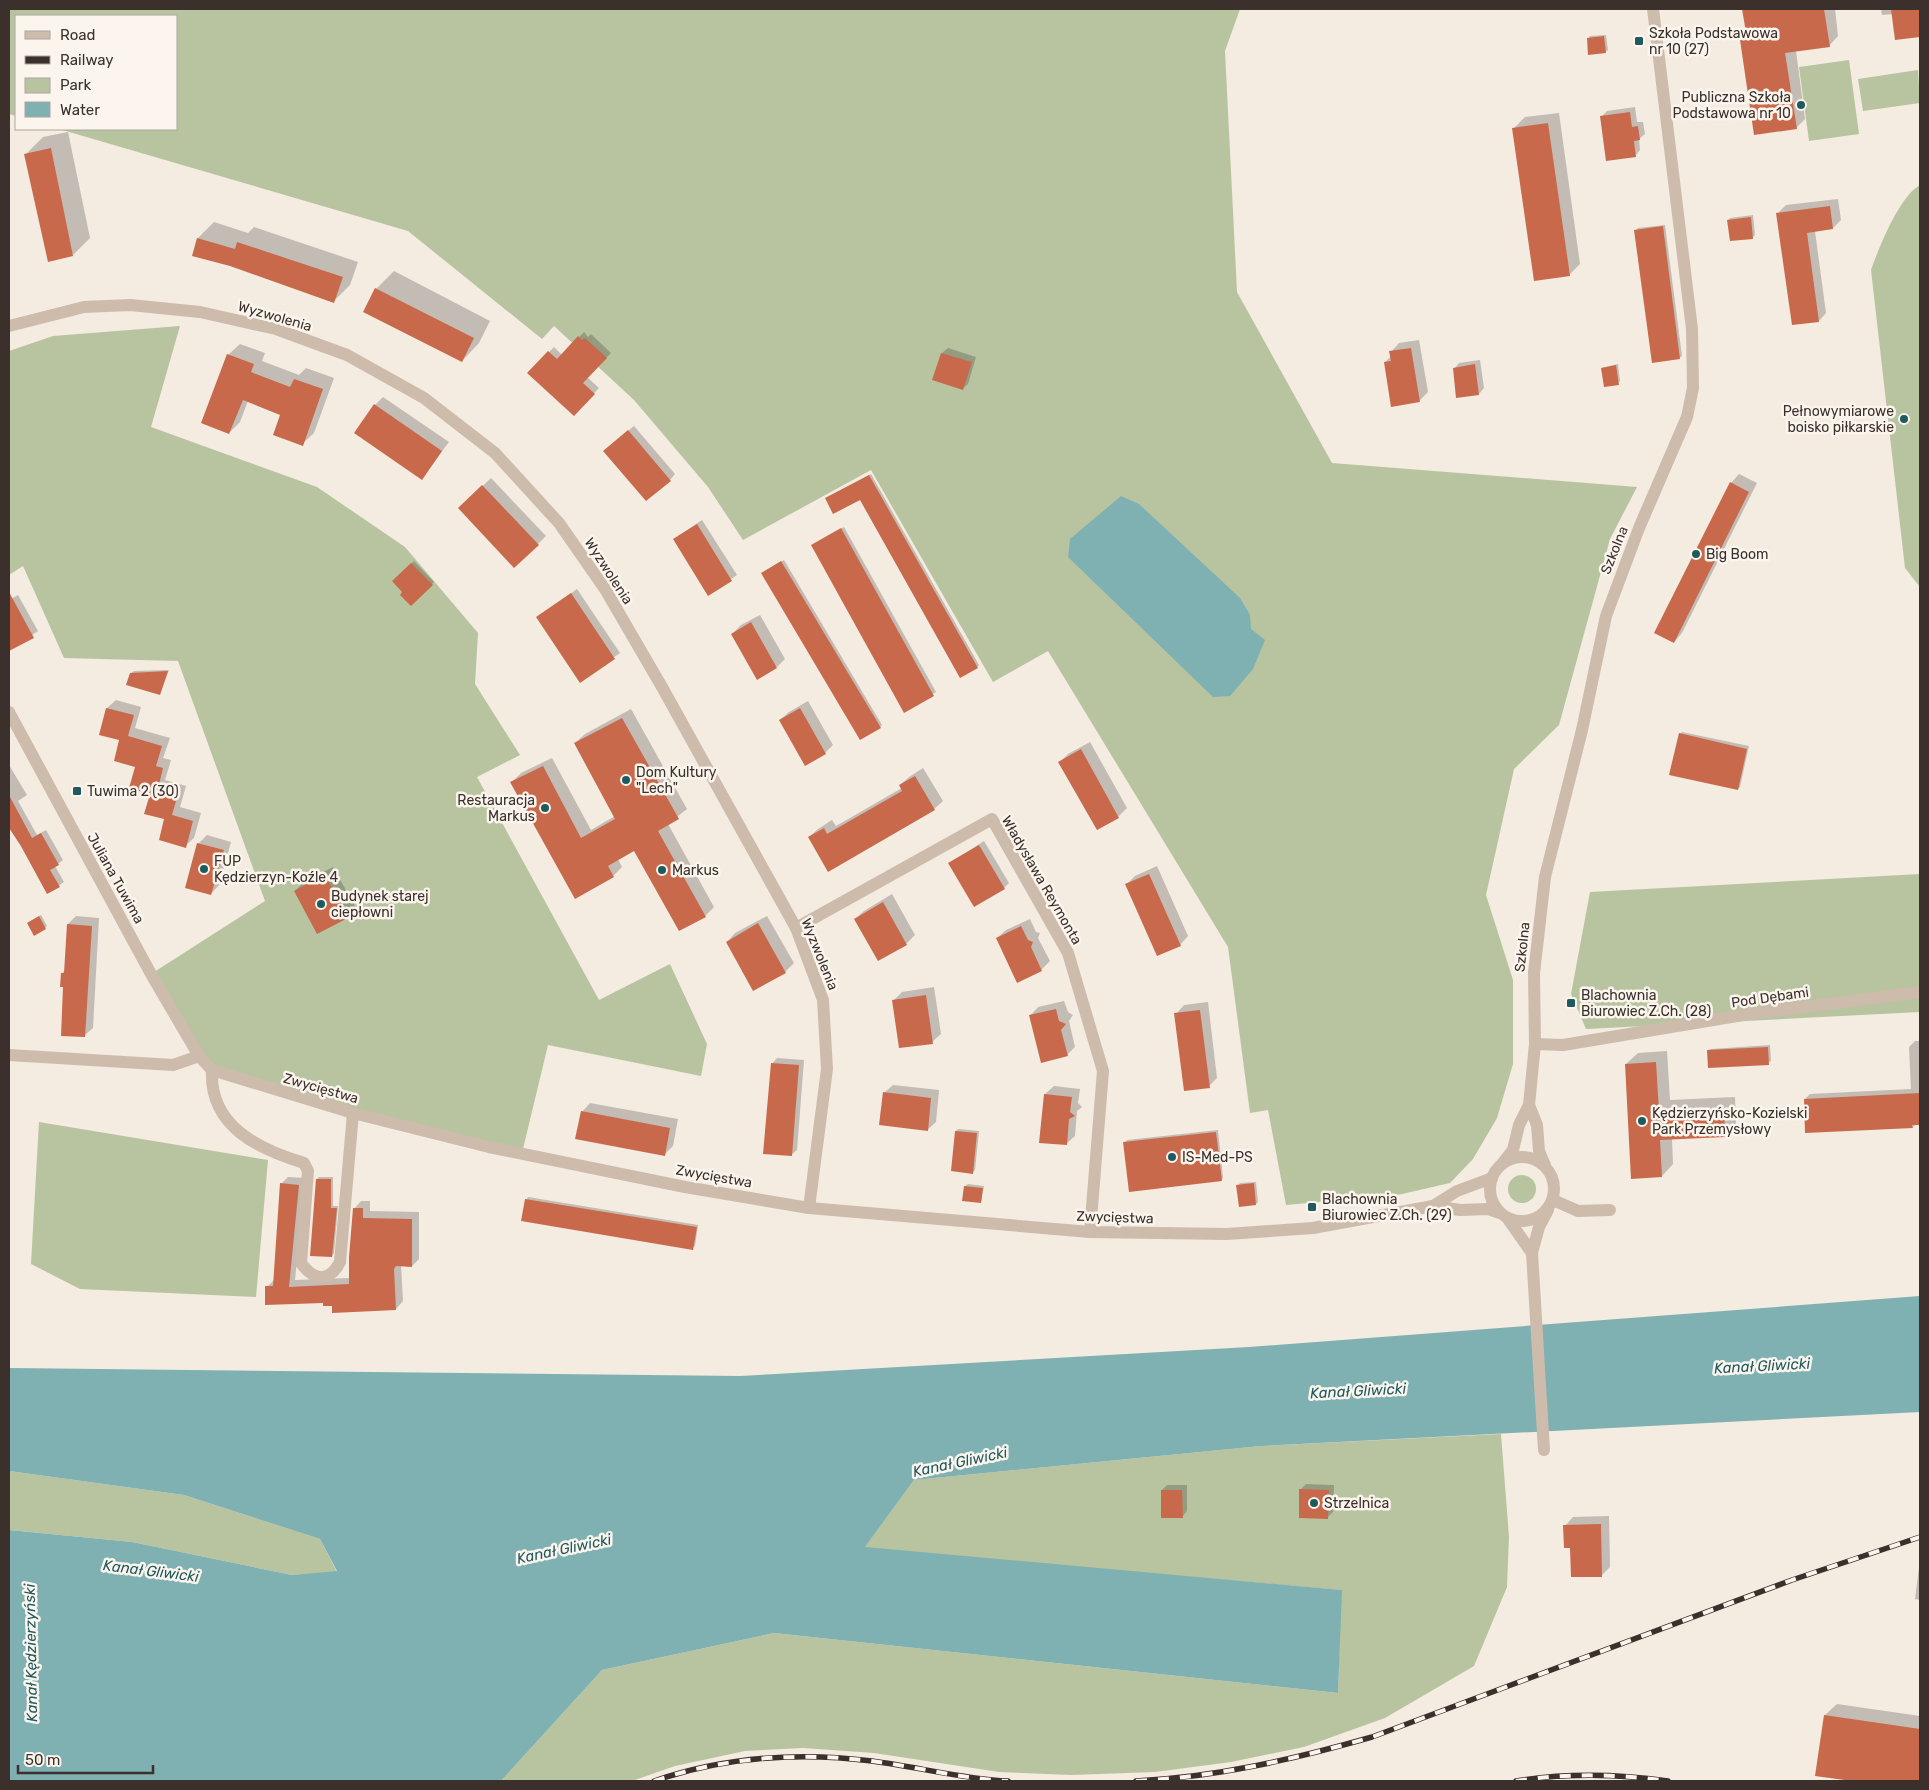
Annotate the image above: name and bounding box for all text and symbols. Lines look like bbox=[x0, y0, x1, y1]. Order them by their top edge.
legend bbox=[15, 15, 178, 130]
place label: Szkoła Podstawowa nr 10 (27) bbox=[1649, 25, 1778, 58]
text: Road bbox=[60, 26, 96, 44]
marker: Szkoła Podstawowa nr 10 (27) bbox=[1633, 35, 1645, 47]
text: Railway bbox=[60, 51, 114, 69]
text: Park bbox=[60, 76, 91, 94]
place label: Publiczna Szkoła Podstawowa nr 10 bbox=[1673, 89, 1791, 122]
marker: Publiczna Szkoła Podstawowa nr 10 bbox=[1795, 99, 1807, 111]
text: Water bbox=[60, 101, 100, 119]
street label: Wyzwolenia bbox=[236, 298, 314, 335]
place label: Pełnowymiarowe boisko piłkarskie bbox=[1783, 403, 1894, 436]
marker: Pełnowymiarowe boisko piłkarskie bbox=[1898, 413, 1910, 425]
street label: Szkolna bbox=[1597, 524, 1632, 577]
street label: Wyzwolenia bbox=[581, 535, 636, 608]
place label: Big Boom bbox=[1706, 546, 1768, 563]
marker: Big Boom bbox=[1690, 548, 1702, 560]
place label: Dom Kultury "Lech" bbox=[636, 764, 717, 797]
marker: Dom Kultury "Lech" bbox=[620, 774, 632, 786]
place label: Tuwima 2 (30) bbox=[87, 783, 179, 800]
marker: Tuwima 2 (30) bbox=[71, 785, 83, 797]
place label: Restauracja Markus bbox=[457, 792, 535, 825]
marker: Restauracja Markus bbox=[539, 802, 551, 814]
street label: Władysława Reymonta bbox=[998, 813, 1085, 948]
street label: Juliana Tuwima bbox=[84, 830, 148, 927]
place label: FUP Kędzierzyn-Koźle 4 bbox=[214, 853, 339, 886]
place label: Markus bbox=[672, 862, 719, 879]
marker: FUP Kędzierzyn-Koźle 4 bbox=[198, 863, 210, 875]
marker: Markus bbox=[656, 864, 668, 876]
place label: Budynek starej ciepłowni bbox=[331, 888, 429, 921]
marker: Budynek starej ciepłowni bbox=[315, 898, 327, 910]
street label: Wyzwolenia bbox=[797, 916, 842, 993]
street label: Szkolna bbox=[1511, 921, 1534, 973]
street label: Pod Dębami bbox=[1730, 984, 1810, 1011]
place label: Blachownia Biurowiec Z.Ch. (28) bbox=[1581, 987, 1711, 1020]
marker: Blachownia Biurowiec Z.Ch. (28) bbox=[1565, 997, 1577, 1009]
street label: Zwycięstwa bbox=[281, 1070, 360, 1107]
place label: Kędzierzyńsko-Kozielski Park Przemysłowy bbox=[1652, 1105, 1807, 1138]
marker: Kędzierzyńsko-Kozielski Park Przemysłowy bbox=[1636, 1115, 1648, 1127]
place label: IS-Med-PS bbox=[1182, 1149, 1253, 1166]
marker: IS-Med-PS bbox=[1166, 1151, 1178, 1163]
street label: Zwycięstwa bbox=[674, 1161, 753, 1192]
place label: Blachownia Biurowiec Z.Ch. (29) bbox=[1322, 1191, 1452, 1224]
marker: Blachownia Biurowiec Z.Ch. (29) bbox=[1306, 1201, 1318, 1213]
street label: Zwycięstwa bbox=[1076, 1208, 1154, 1227]
water label: Kanał Gliwicki bbox=[1713, 1354, 1811, 1378]
water label: Kanał Gliwicki bbox=[1309, 1379, 1407, 1403]
water label: Kanał Gliwicki bbox=[911, 1443, 1009, 1481]
place label: Strzelnica bbox=[1324, 1495, 1389, 1512]
marker: Strzelnica bbox=[1308, 1497, 1320, 1509]
water label: Kanał Gliwicki bbox=[515, 1530, 613, 1568]
water label: Kanał Gliwicki bbox=[102, 1556, 200, 1586]
water label: Kanał Kędzierzyński bbox=[21, 1583, 41, 1722]
scale bar bbox=[18, 1742, 152, 1774]
text: 50 m bbox=[25, 1751, 60, 1769]

